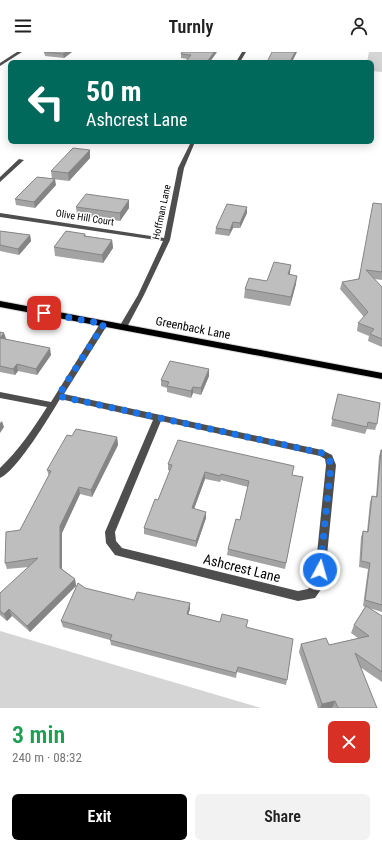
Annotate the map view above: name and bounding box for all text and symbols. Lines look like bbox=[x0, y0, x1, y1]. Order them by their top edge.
icon: menu bbox=[12, 15, 34, 37]
icon: person bbox=[348, 15, 370, 37]
text: Turnly bbox=[169, 16, 213, 37]
text: 50 m bbox=[86, 75, 142, 108]
icon: left bbox=[20, 76, 72, 128]
text: Ashcrest Lane bbox=[86, 109, 187, 130]
street label: Hoffman Lane bbox=[150, 183, 173, 241]
street label: Olive Hill Court bbox=[55, 207, 115, 228]
pin bbox=[27, 296, 61, 330]
icon: arrive bbox=[33, 302, 55, 324]
street label: Greenback Lane bbox=[154, 314, 232, 342]
position arrow bbox=[299, 549, 341, 591]
street label: Ashcrest Lane bbox=[202, 551, 283, 585]
text: 3 min bbox=[12, 721, 65, 749]
button: close bbox=[328, 721, 370, 763]
text: 240 m · 08:32 bbox=[12, 750, 82, 765]
button: Exit bbox=[12, 794, 187, 840]
button: Share bbox=[195, 794, 370, 840]

